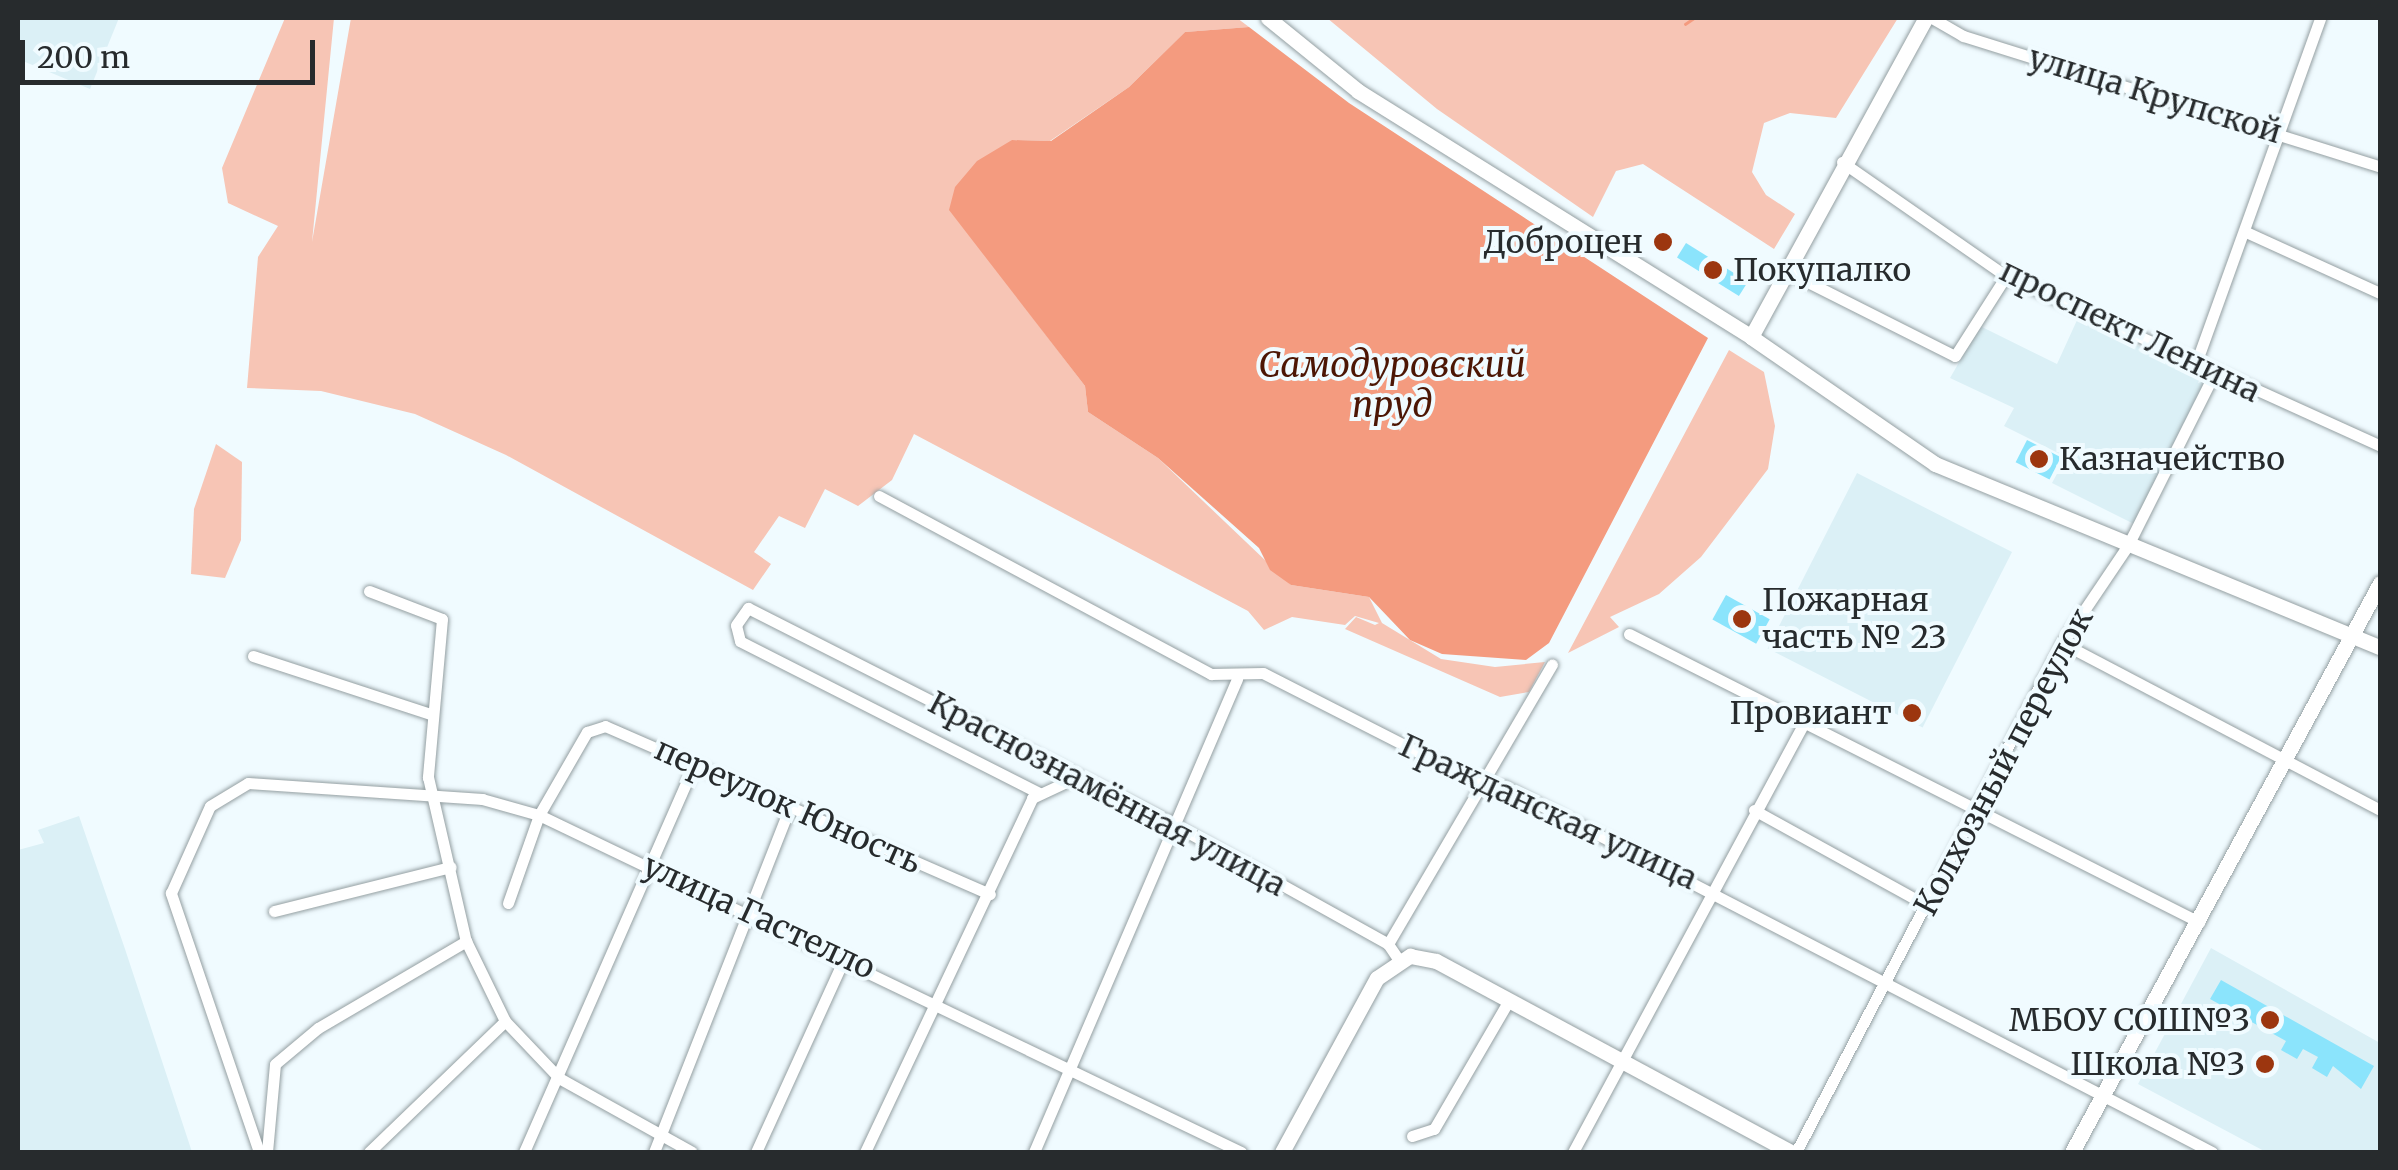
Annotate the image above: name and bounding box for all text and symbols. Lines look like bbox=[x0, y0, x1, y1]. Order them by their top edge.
scale bar bbox=[25, 20, 320, 82]
text: 200 m bbox=[37, 38, 130, 76]
street label: улица Крупской bbox=[2024, 38, 2286, 152]
place label: Доброцен bbox=[1483, 223, 1643, 261]
marker: Доброцен bbox=[1652, 231, 1674, 253]
place label: Покупалко bbox=[1733, 251, 1911, 289]
street label: проспект Ленина bbox=[1994, 251, 2266, 411]
marker: Покупалко bbox=[1702, 259, 1724, 281]
water label: Самодуровский пруд bbox=[1258, 344, 1526, 426]
place label: Казначейство bbox=[2059, 440, 2285, 478]
marker: Казначейство bbox=[2028, 448, 2050, 470]
place label: Пожарная часть № 23 bbox=[1762, 582, 1947, 657]
street label: Колхозный переулок bbox=[1907, 602, 2101, 922]
marker: Пожарная часть № 23 bbox=[1731, 608, 1753, 630]
street label: Краснознамённая улица bbox=[922, 683, 1292, 905]
place label: Провиант bbox=[1730, 694, 1892, 732]
marker: Провиант bbox=[1901, 702, 1923, 724]
street label: Гражданская улица bbox=[1393, 726, 1703, 898]
street label: переулок Юность bbox=[649, 730, 927, 882]
street label: улица Гастелло bbox=[637, 846, 881, 988]
place label: МБОУ СОШ№3 bbox=[2009, 1001, 2250, 1039]
marker: МБОУ СОШ№3 bbox=[2259, 1009, 2281, 1031]
place label: Школа №3 bbox=[2070, 1045, 2245, 1083]
marker: Школа №3 bbox=[2254, 1053, 2276, 1075]

